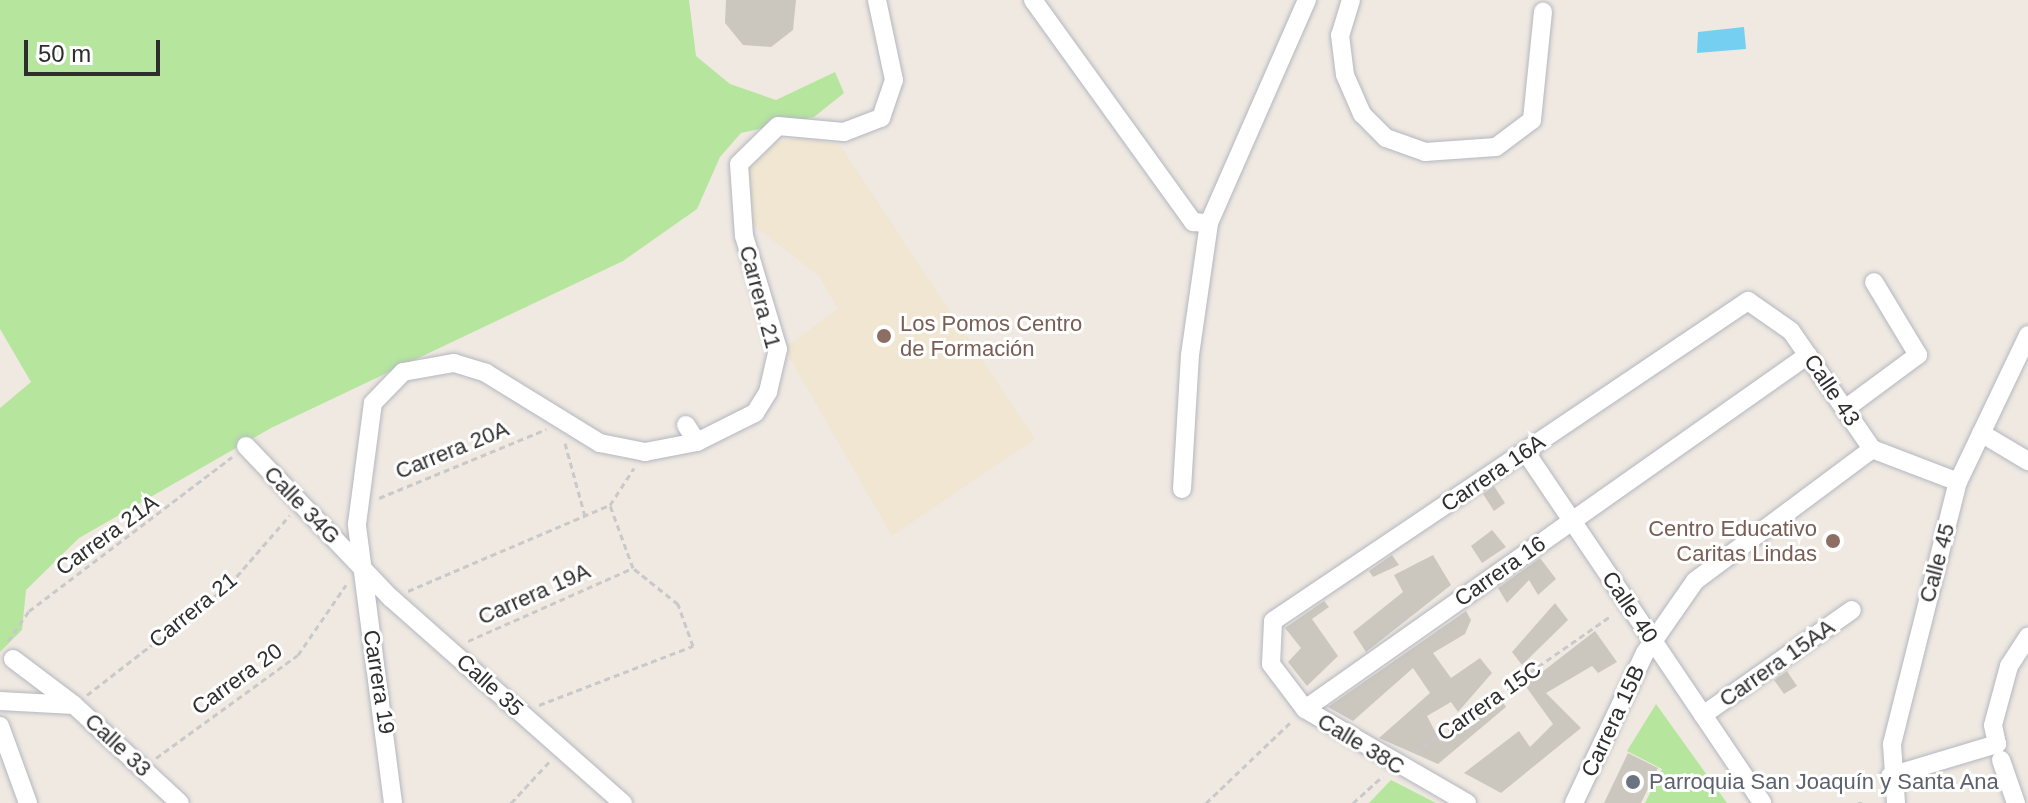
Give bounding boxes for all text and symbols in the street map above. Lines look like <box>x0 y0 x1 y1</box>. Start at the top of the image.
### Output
scale bar <box>28 24 164 74</box>
text: 50 m <box>38 40 91 67</box>
street label: Carrera 21 <box>734 243 786 351</box>
place label: Los Pomos Centro de Formación <box>900 310 1082 362</box>
marker: Los Pomos Centro de Formación <box>875 327 893 345</box>
street label: Calle 43 <box>1798 349 1866 431</box>
street label: Carrera 20A <box>392 415 512 485</box>
street label: Carrera 16A <box>1436 429 1550 517</box>
street label: Calle 34G <box>259 461 345 549</box>
street label: Carrera 21A <box>51 489 163 581</box>
place label: Centro Educativo Caritas Lindas <box>1648 515 1817 566</box>
street label: Calle 45 <box>1914 521 1960 605</box>
street label: Carrera 16 <box>1449 530 1551 612</box>
marker: Centro Educativo Caritas Lindas <box>1824 532 1842 550</box>
street label: Carrera 19A <box>474 558 594 630</box>
street label: Calle 40 <box>1596 566 1664 648</box>
street label: Carrera 21 <box>144 567 242 653</box>
street label: Carrera 15AA <box>1714 614 1840 712</box>
street label: Carrera 19 <box>358 628 400 736</box>
street label: Carrera 20 <box>187 637 287 721</box>
street label: Calle 35 <box>451 648 529 722</box>
street label: Carrera 15C <box>1432 655 1546 747</box>
street label: Carrera 15B <box>1576 661 1650 781</box>
street label: Calle 33 <box>79 708 157 782</box>
street label: Calle 38C <box>1313 708 1409 780</box>
place label: Parroquia San Joaquín y Santa Ana <box>1649 769 2000 795</box>
marker: Parroquia San Joaquín y Santa Ana <box>1624 773 1642 791</box>

